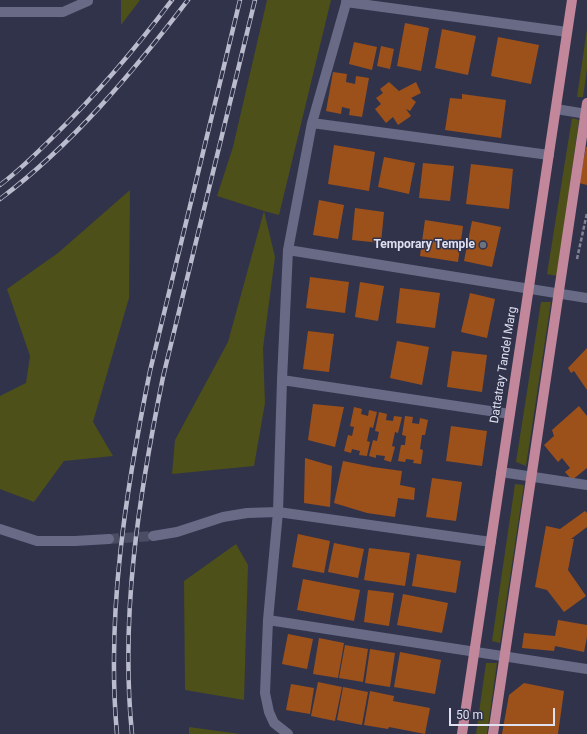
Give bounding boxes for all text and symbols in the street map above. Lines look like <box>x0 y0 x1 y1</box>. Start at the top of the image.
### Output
place label: Temporary Temple <box>373 238 475 252</box>
marker: Temporary Temple <box>478 240 488 250</box>
street label: Dattatray Tandel Marg <box>488 306 520 424</box>
scale bar <box>451 700 557 726</box>
text: 50 m <box>456 708 483 722</box>

